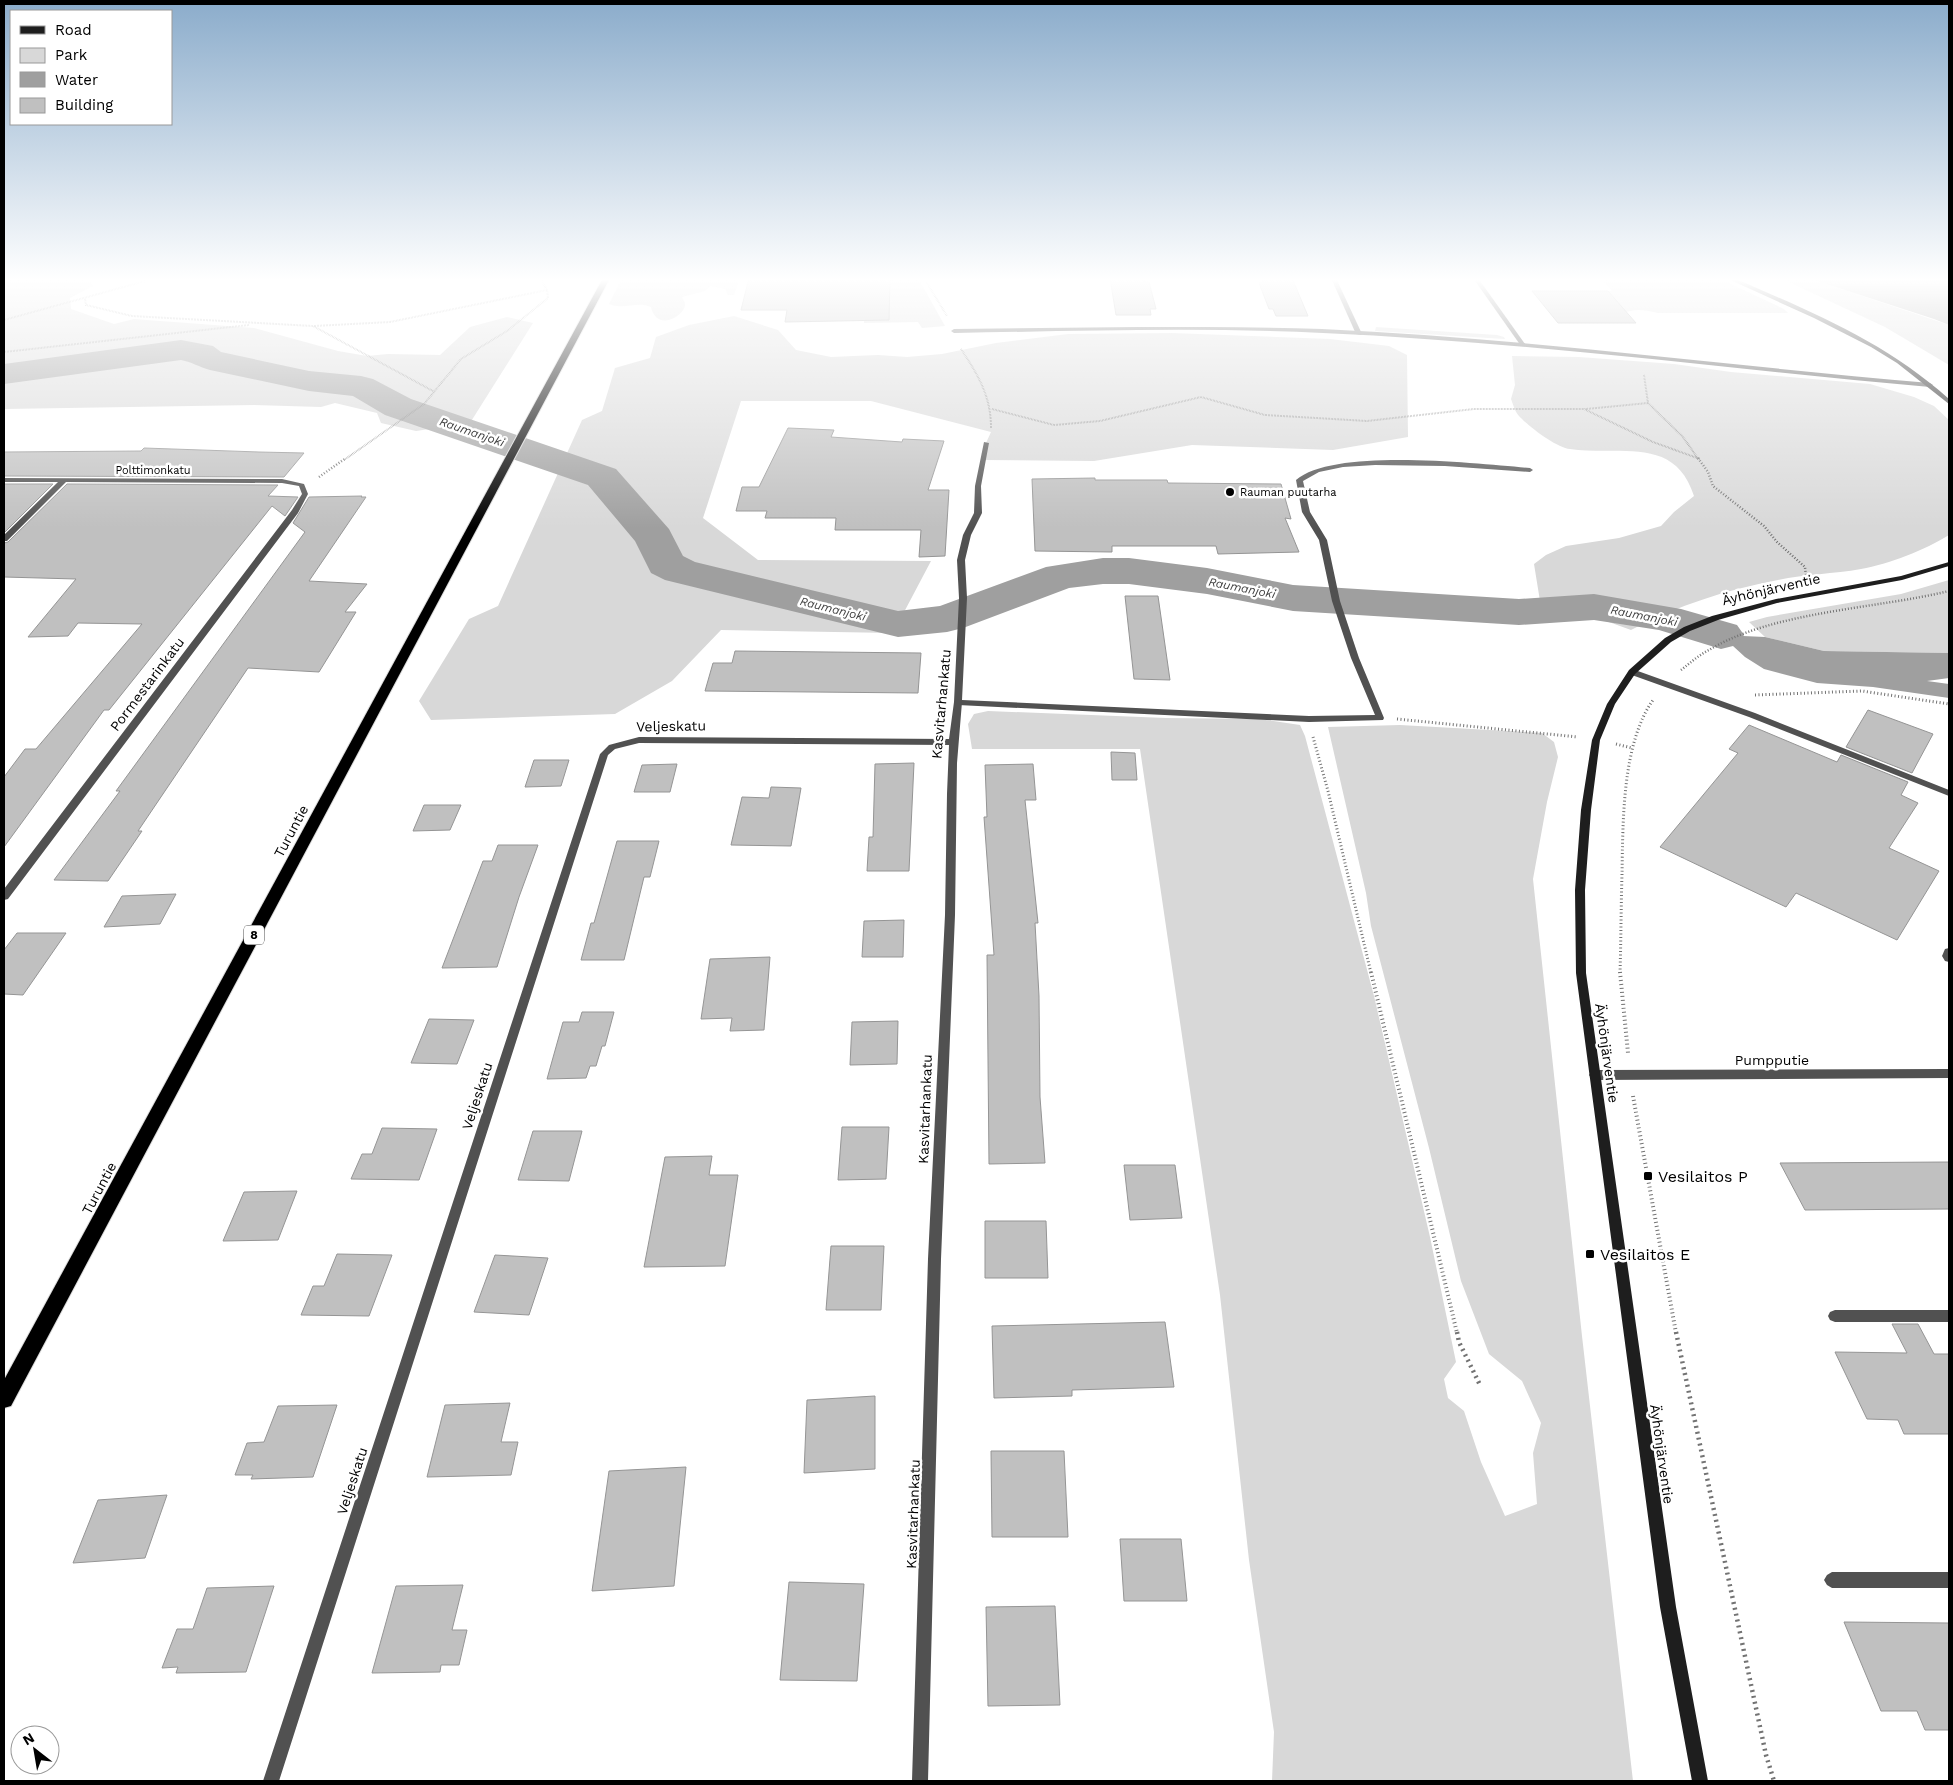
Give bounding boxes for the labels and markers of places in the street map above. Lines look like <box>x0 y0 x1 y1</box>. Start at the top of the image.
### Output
marker: Rauman puutarha <box>1224 486 1236 498</box>
place label: Rauman puutarha <box>1240 486 1336 499</box>
place label: Vesilaitos P <box>1658 1167 1748 1186</box>
marker: Vesilaitos P <box>1642 1170 1654 1182</box>
place label: Vesilaitos E <box>1600 1245 1690 1264</box>
marker: Vesilaitos E <box>1584 1248 1596 1260</box>

